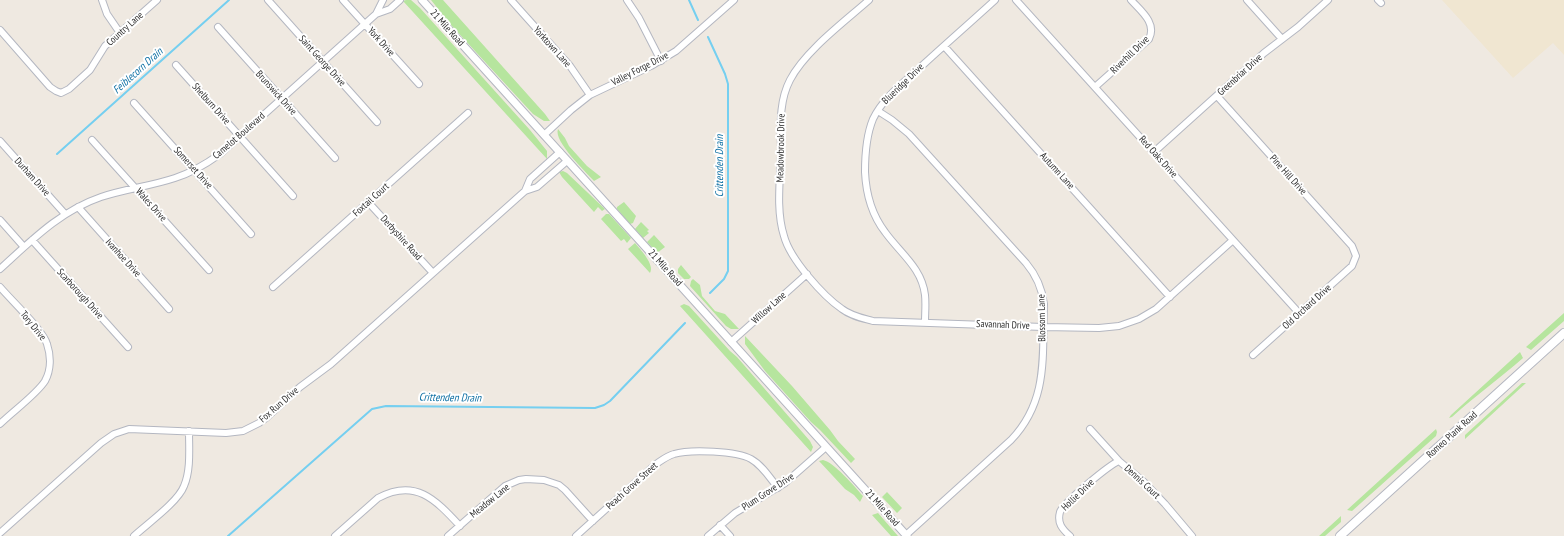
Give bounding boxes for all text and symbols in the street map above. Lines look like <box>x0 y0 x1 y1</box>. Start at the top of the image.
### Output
street label: 21 Mile Road <box>427 7 467 49</box>
street label: Country Lane <box>104 9 146 49</box>
street label: Yorktown Lane <box>531 24 573 70</box>
street label: York Drive <box>365 25 397 59</box>
street label: Saint George Drive <box>296 33 348 89</box>
street label: Riverhill Drive <box>1108 34 1152 76</box>
water label: Feiblecorn Drain <box>110 45 166 97</box>
street label: Valley Forge Drive <box>609 49 671 89</box>
street label: Greenbriar Drive <box>1215 52 1265 98</box>
street label: Blueridge Drive <box>880 61 926 107</box>
street label: Brunswick Drive <box>253 68 299 118</box>
street label: Shelburn Drive <box>189 81 233 127</box>
street label: Camelot Boulevard <box>210 110 268 162</box>
street label: Meadowbrook Drive <box>774 113 788 183</box>
street label: Red Oaks Drive <box>1136 134 1180 180</box>
water label: Crittenden Drain <box>713 135 727 197</box>
street label: Somerset Drive <box>171 144 215 192</box>
street label: Autumn Lane <box>1037 150 1077 192</box>
street label: Pine Hill Drive <box>1267 152 1309 198</box>
street label: Durham Drive <box>12 155 52 199</box>
street label: Foxtail Court <box>350 181 392 219</box>
street label: Wales Drive <box>133 186 169 224</box>
street label: Derbyshire Road <box>378 213 424 263</box>
street label: Ivanhoe Drive <box>103 236 143 280</box>
street label: 21 Mile Road <box>645 247 685 289</box>
street label: Scarborough Drive <box>54 266 106 322</box>
street label: Old Orchard Drive <box>1280 282 1334 332</box>
street label: Willow Lane <box>749 289 789 327</box>
street label: Blossom Lane <box>1036 294 1048 342</box>
street label: Tory Drive <box>17 309 49 343</box>
street label: Savannah Drive <box>976 318 1030 332</box>
street label: Fox Run Drive <box>257 385 301 425</box>
water label: Crittenden Drain <box>419 391 481 405</box>
street label: Romeo Plank Road <box>1424 409 1480 461</box>
street label: Peach Grove Street <box>604 460 660 512</box>
street label: Dennis Court <box>1122 462 1162 502</box>
street label: Plum Grove Drive <box>740 471 796 513</box>
street label: Hollie Drive <box>1059 476 1097 514</box>
street label: Meadow Lane <box>468 481 512 521</box>
street label: 21 Mile Road <box>862 487 902 529</box>

